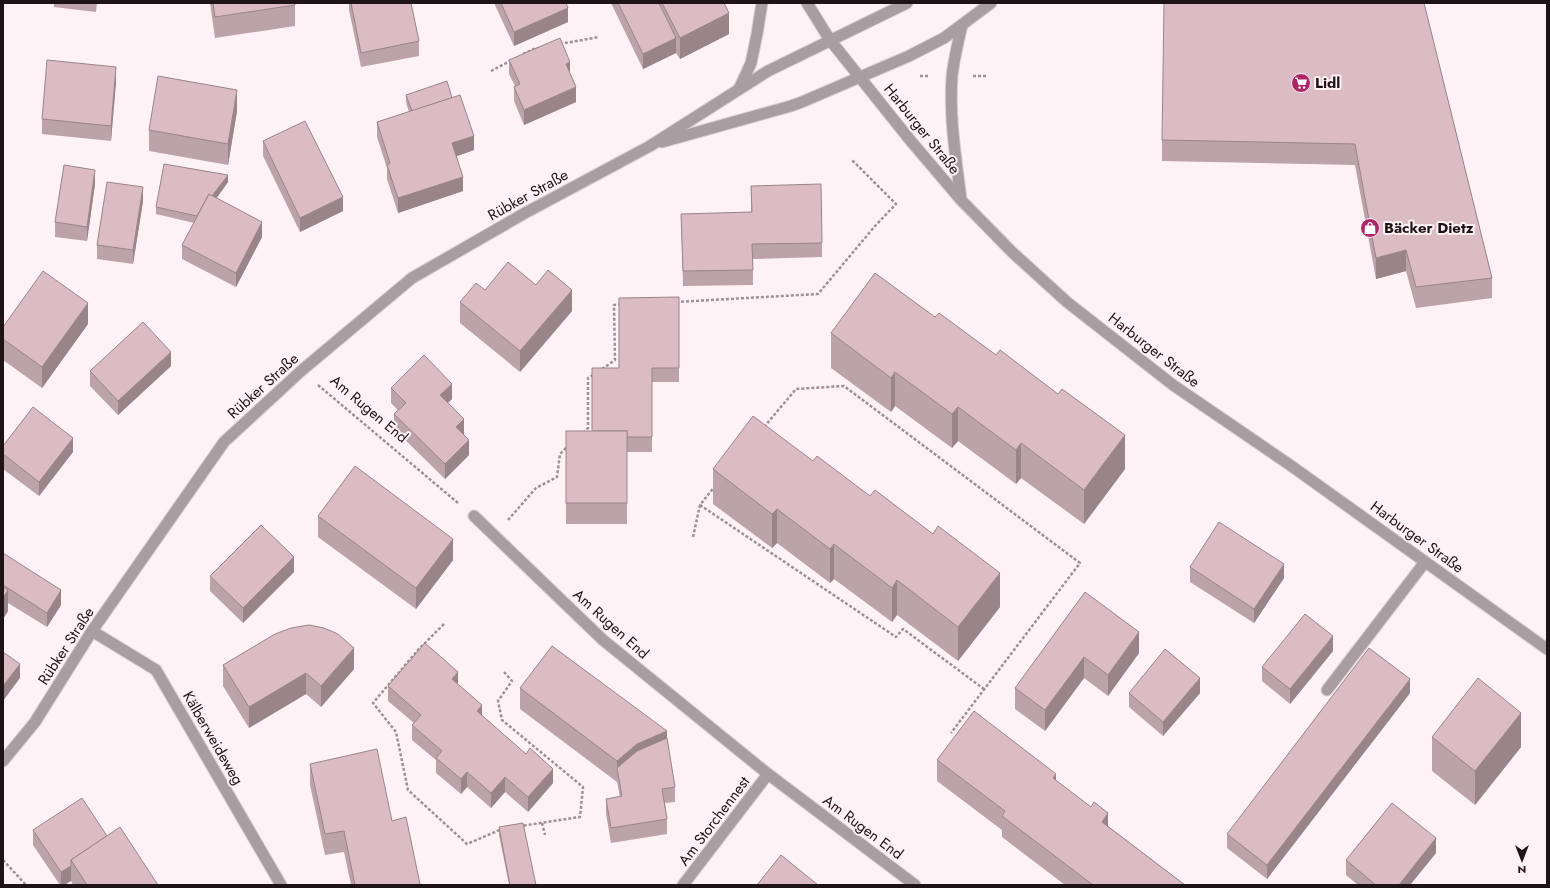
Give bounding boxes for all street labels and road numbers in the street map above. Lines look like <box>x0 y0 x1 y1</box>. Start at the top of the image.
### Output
street label: Harburger Straße <box>879 79 966 179</box>
street label: Rübker Straße <box>484 164 572 226</box>
street label: Harburger Straße <box>1104 307 1205 393</box>
street label: Rübker Straße <box>223 348 304 424</box>
street label: Am Rugen End <box>325 370 413 448</box>
street label: Harburger Straße <box>1366 496 1468 579</box>
street label: Am Rugen End <box>568 584 654 664</box>
street label: Rübker Straße <box>33 602 100 689</box>
street label: Kälberweideweg <box>177 687 249 789</box>
street label: Am Storchennest <box>673 771 755 870</box>
street label: Am Rugen End <box>818 789 908 865</box>

